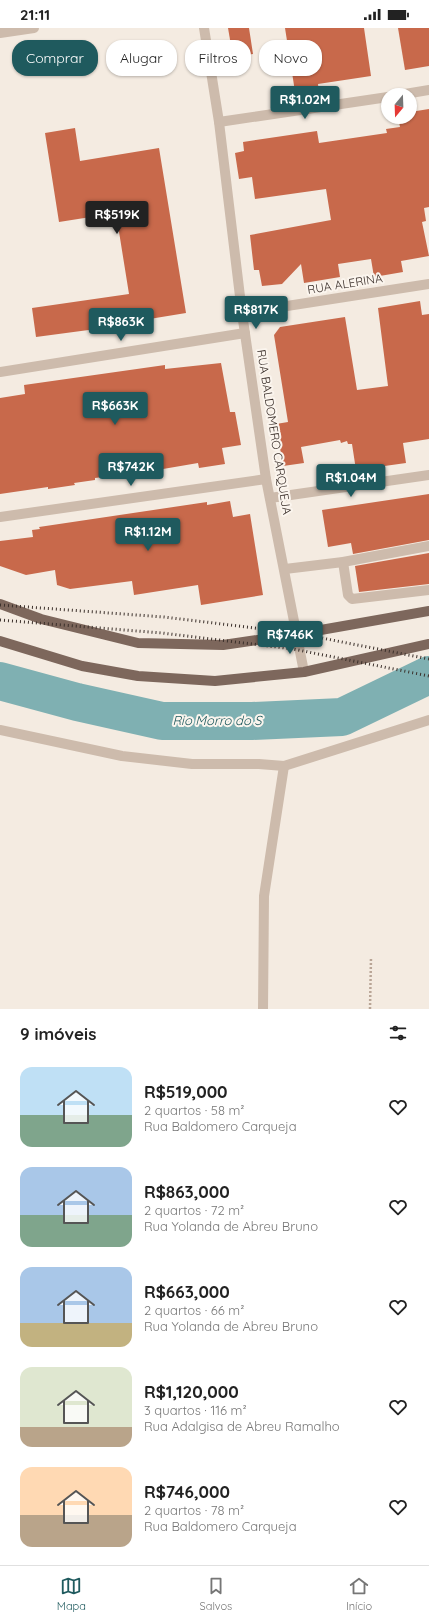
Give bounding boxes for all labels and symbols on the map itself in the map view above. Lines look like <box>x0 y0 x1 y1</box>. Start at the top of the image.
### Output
pin: R$1.02M <box>268 86 342 120</box>
north arrow <box>381 88 417 124</box>
pin: R$519K <box>84 201 150 235</box>
street label: RUA ALERINA <box>306 270 384 297</box>
pin: R$817K <box>223 296 289 330</box>
pin: R$863K <box>88 308 154 342</box>
street label: RUA BALDOMERO CARQUEJA <box>254 348 295 516</box>
pin: R$663K <box>82 392 148 426</box>
pin: R$742K <box>98 453 164 487</box>
pin: R$1.04M <box>314 464 388 498</box>
pin: R$1.12M <box>111 518 185 552</box>
pin: R$746K <box>257 621 323 655</box>
water label: Rio Morro do S <box>172 712 263 728</box>

